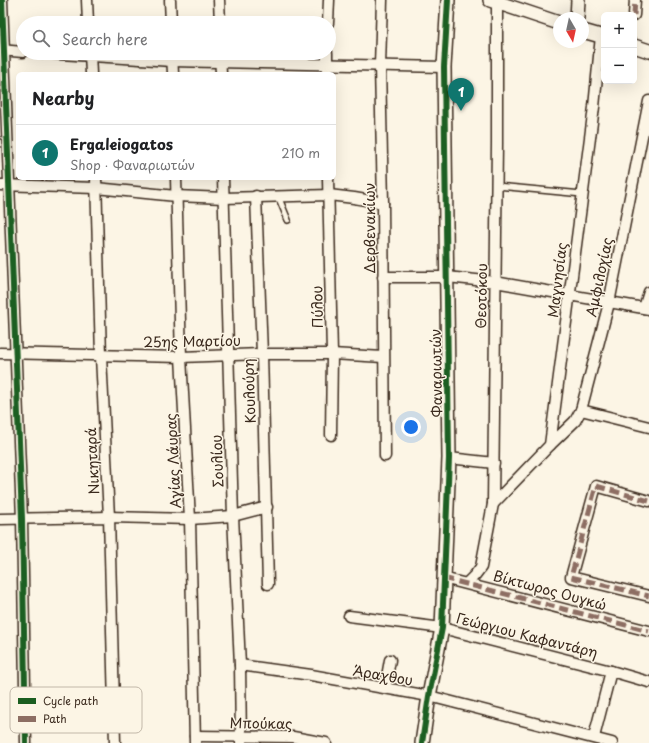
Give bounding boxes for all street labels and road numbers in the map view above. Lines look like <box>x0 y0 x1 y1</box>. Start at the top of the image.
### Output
street label: Δερβενακίων <box>359 183 380 273</box>
street label: Αμφιλοχίας <box>580 235 618 319</box>
street label: Μαγνησίας <box>542 241 572 319</box>
street label: Θεοτόκου <box>470 263 492 329</box>
street label: Πύλου <box>306 285 328 329</box>
street label: Φαναριωτών <box>425 328 447 418</box>
street label: 25ης Μαρτίου <box>143 330 241 352</box>
street label: Κουλούρη <box>237 358 261 424</box>
street label: Αγίας Λάυρας <box>160 413 186 509</box>
street label: Νικηταρά <box>80 427 104 495</box>
street label: Σουλίου <box>206 434 228 488</box>
street label: Βίκτωρος Ουγκώ <box>491 565 609 615</box>
street label: Γεώργιου Καφαντάρη <box>454 607 600 663</box>
street label: Άραχθου <box>351 659 415 691</box>
street label: Μπούκας <box>229 712 293 734</box>

